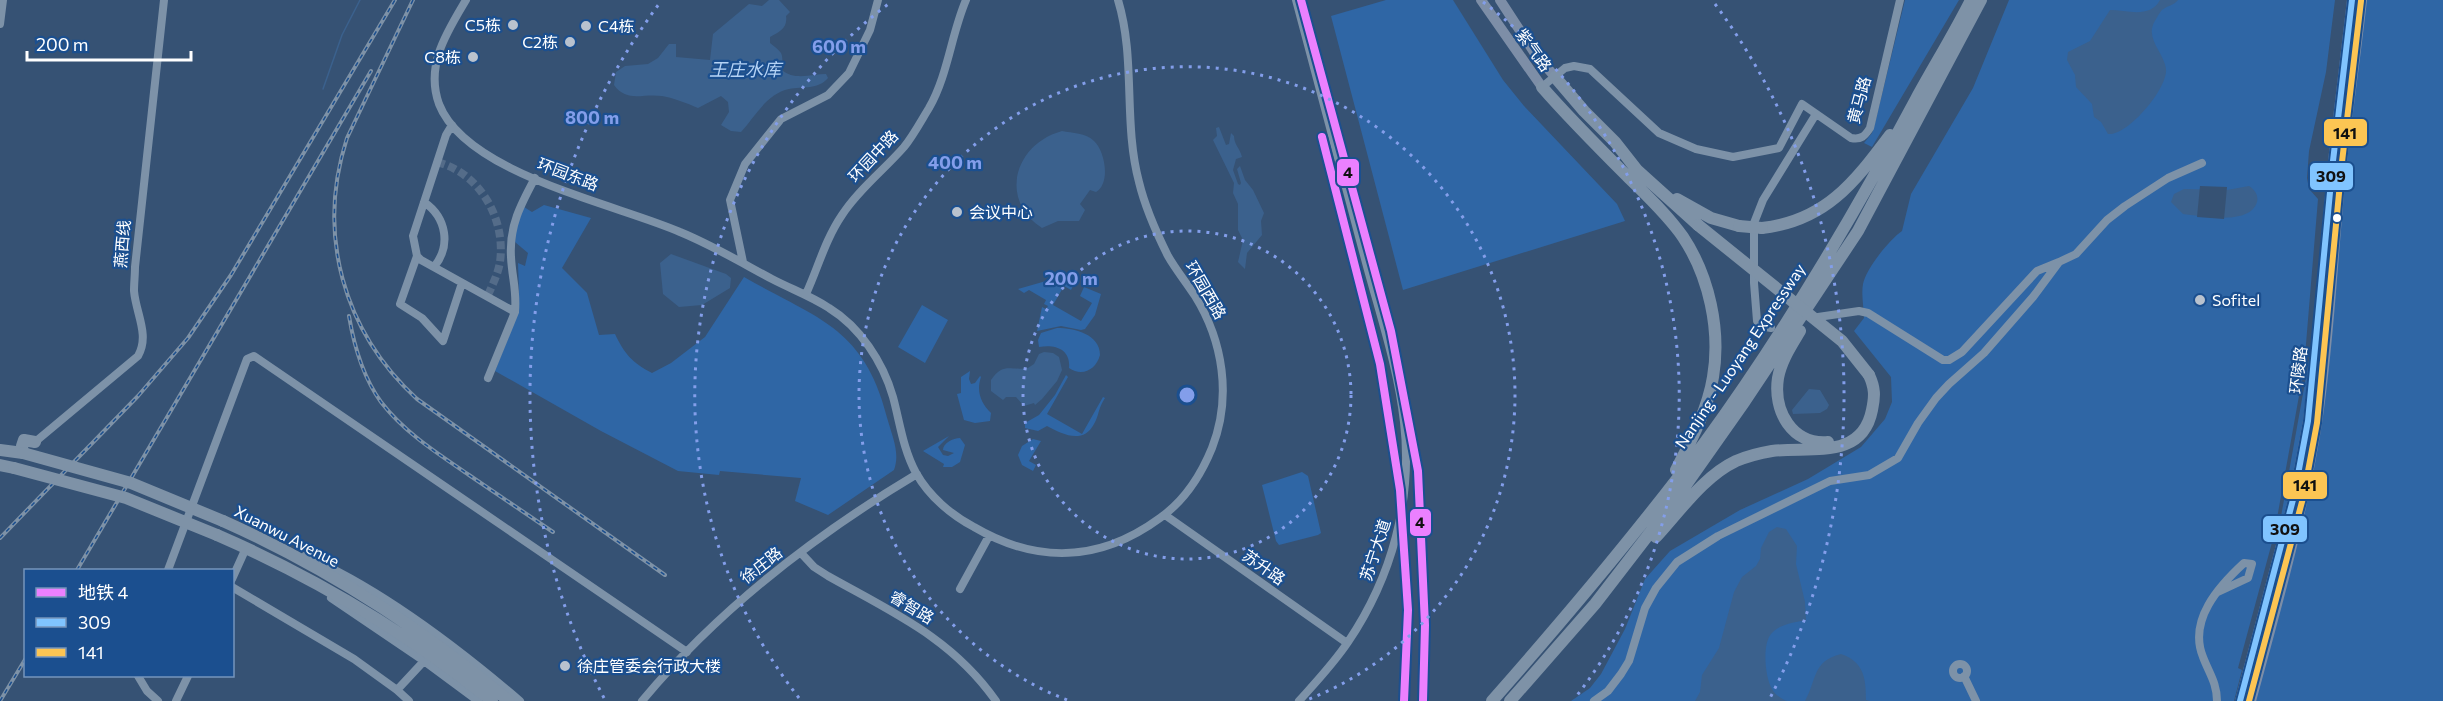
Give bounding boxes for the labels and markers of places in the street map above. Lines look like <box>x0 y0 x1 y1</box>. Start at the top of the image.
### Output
place label: C5栋 <box>465 15 501 34</box>
place label: C4栋 <box>598 16 635 35</box>
marker: C5栋 <box>506 18 520 32</box>
marker: C4栋 <box>579 19 593 33</box>
place label: C2栋 <box>522 32 558 51</box>
marker: C2栋 <box>563 35 577 49</box>
place label: C8栋 <box>424 47 461 66</box>
marker: C8栋 <box>466 50 480 64</box>
place label: 会议中心 <box>969 202 1033 221</box>
marker: 会议中心 <box>950 205 964 219</box>
unlabelled marker <box>2331 212 2343 224</box>
place label: Sofitel <box>2212 290 2260 309</box>
marker: Sofitel <box>2193 293 2207 307</box>
centre of rings <box>1177 385 1197 405</box>
place label: 徐庄管委会行政大楼 <box>577 656 721 675</box>
marker: 徐庄管委会行政大楼 <box>558 659 572 673</box>

